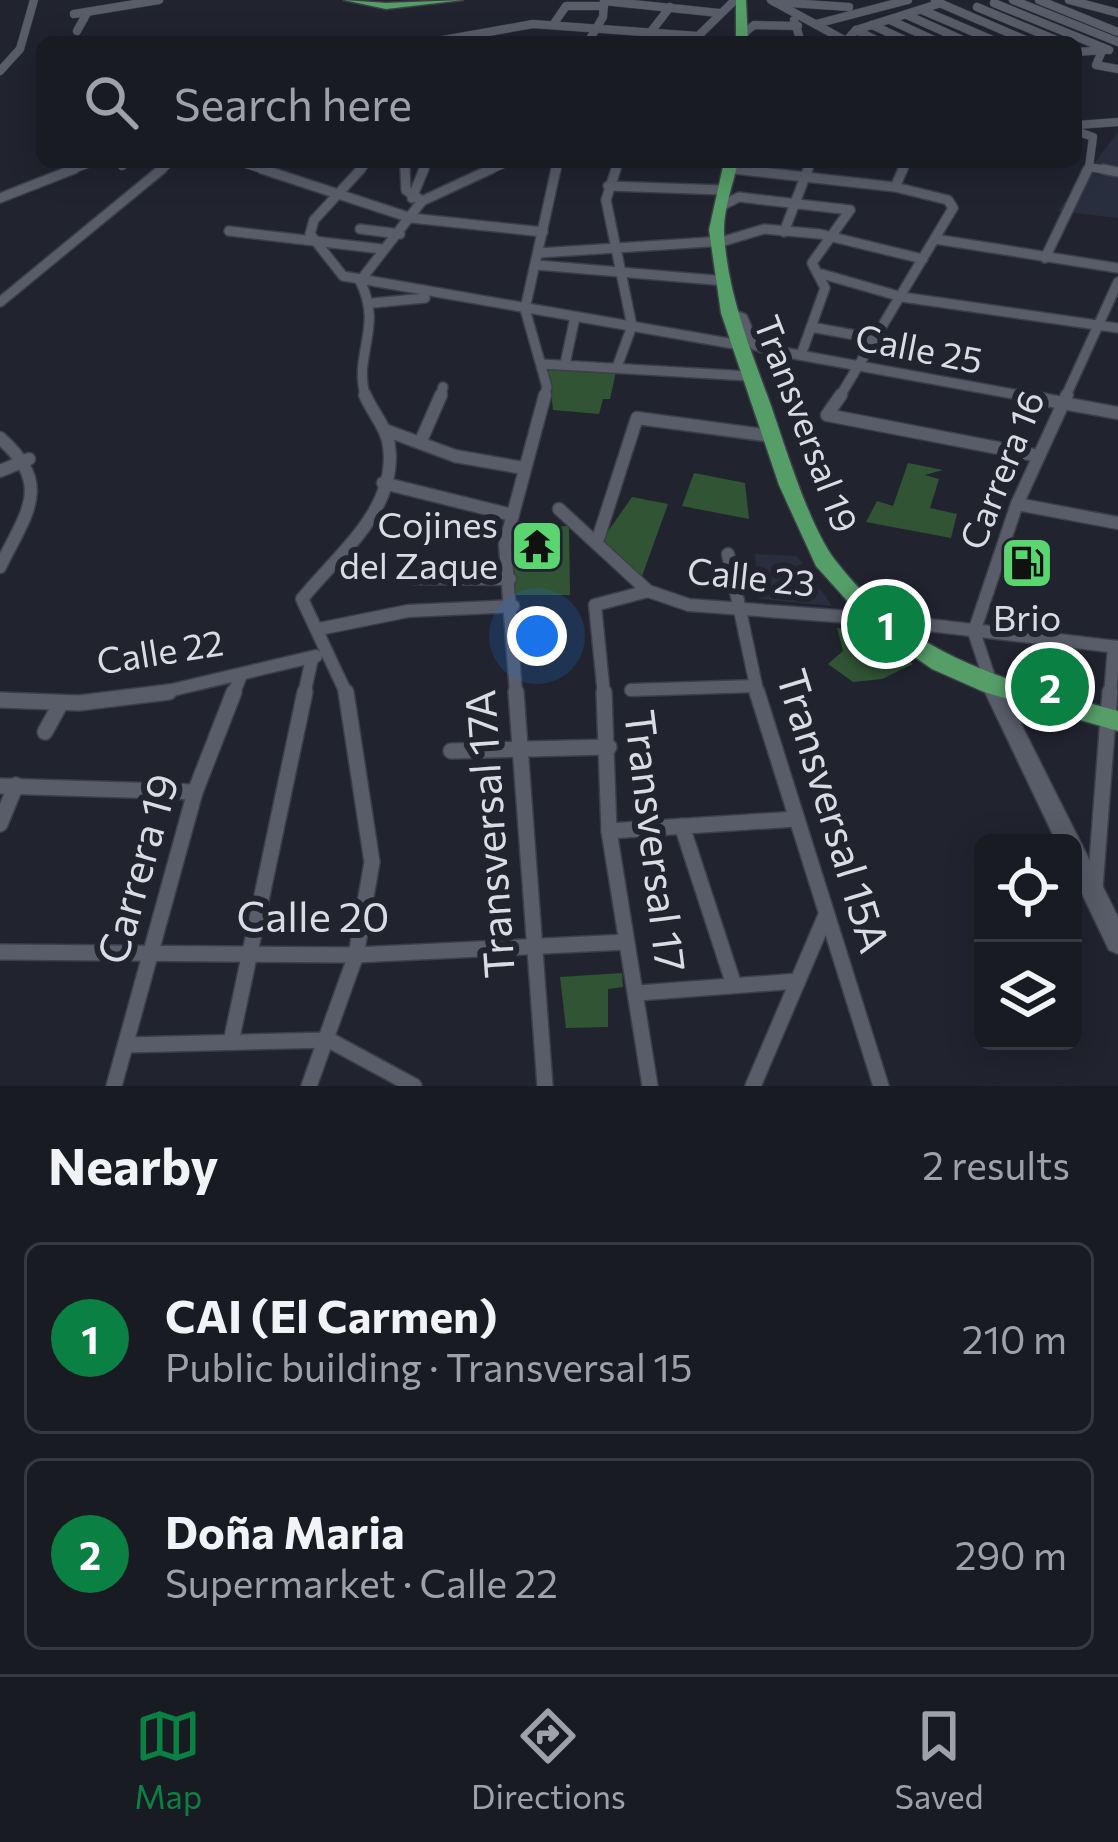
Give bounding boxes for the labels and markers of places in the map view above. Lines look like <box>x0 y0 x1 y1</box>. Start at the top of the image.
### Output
place label: Cojines del Zaque <box>339 501 498 586</box>
temple icon: Cojines del Zaque <box>509 518 565 574</box>
fuel station icon: Brio <box>999 535 1055 591</box>
pin: 1 <box>847 579 925 669</box>
place label: Brio <box>993 594 1061 638</box>
pin: 2 <box>1011 642 1089 732</box>

